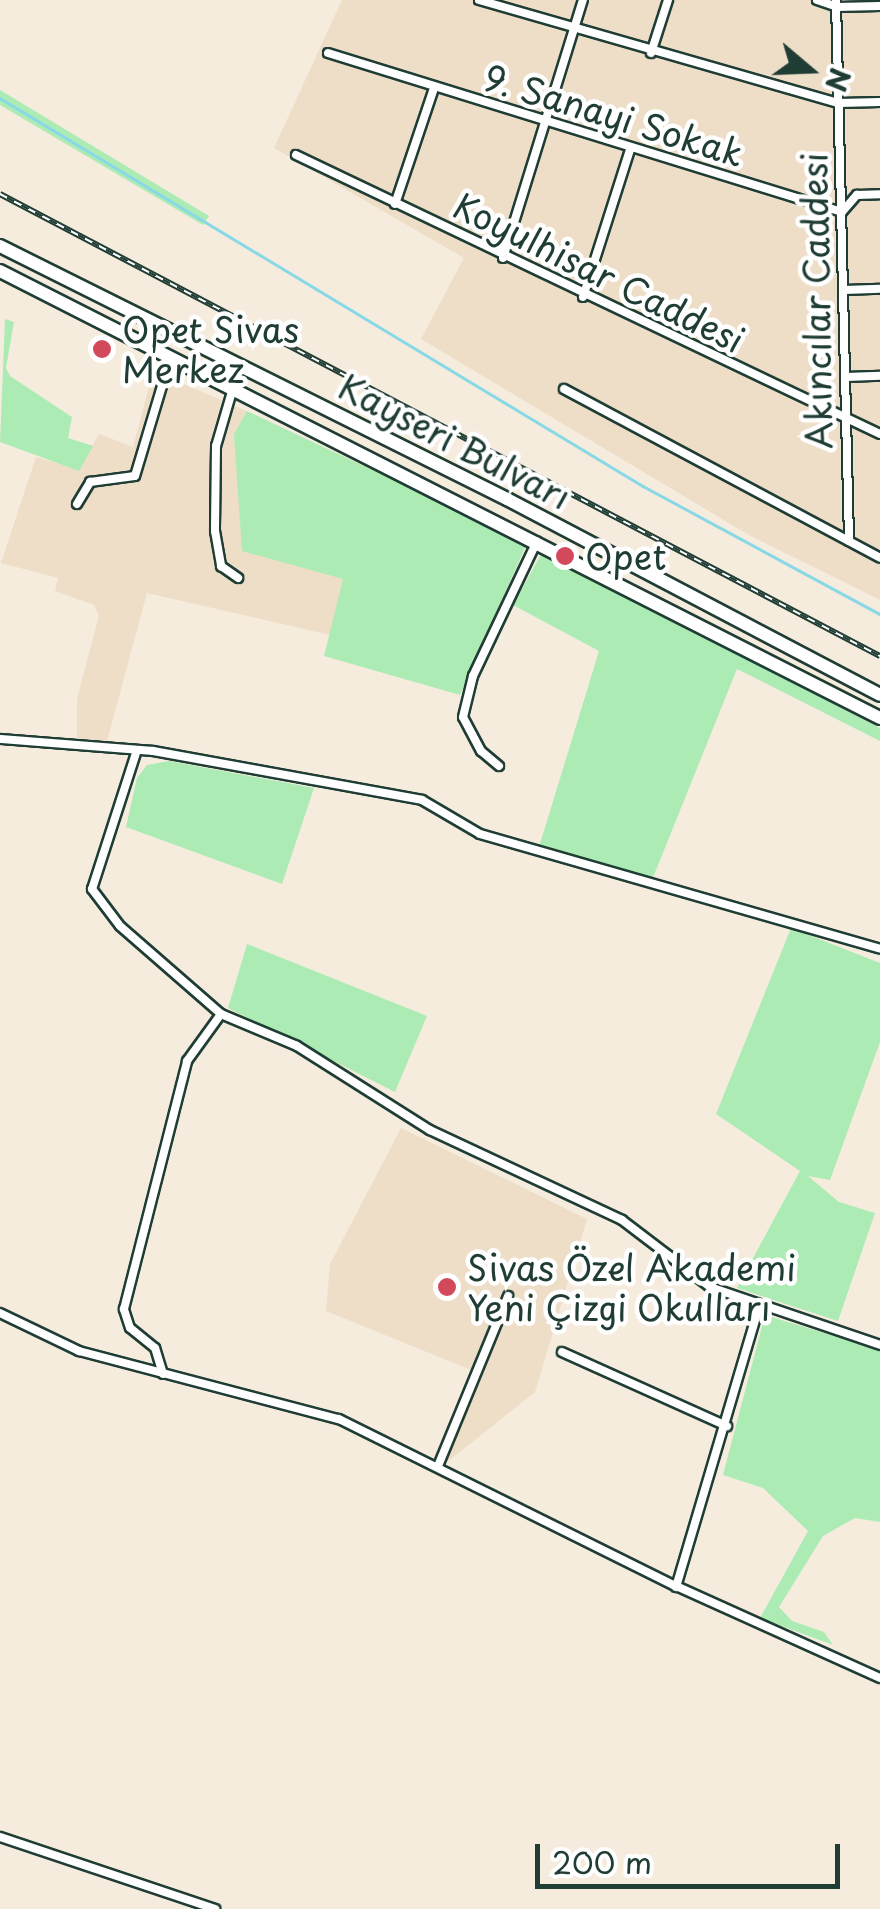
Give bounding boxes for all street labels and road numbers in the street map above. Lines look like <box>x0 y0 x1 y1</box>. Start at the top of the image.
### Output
street label: 9. Sanayi Sokak <box>477 55 751 175</box>
street label: Akıncılar Caddesi <box>792 152 840 450</box>
street label: Koyulhisar Caddesi <box>447 183 751 361</box>
street label: Kayseri Bulvarı <box>331 364 579 518</box>

